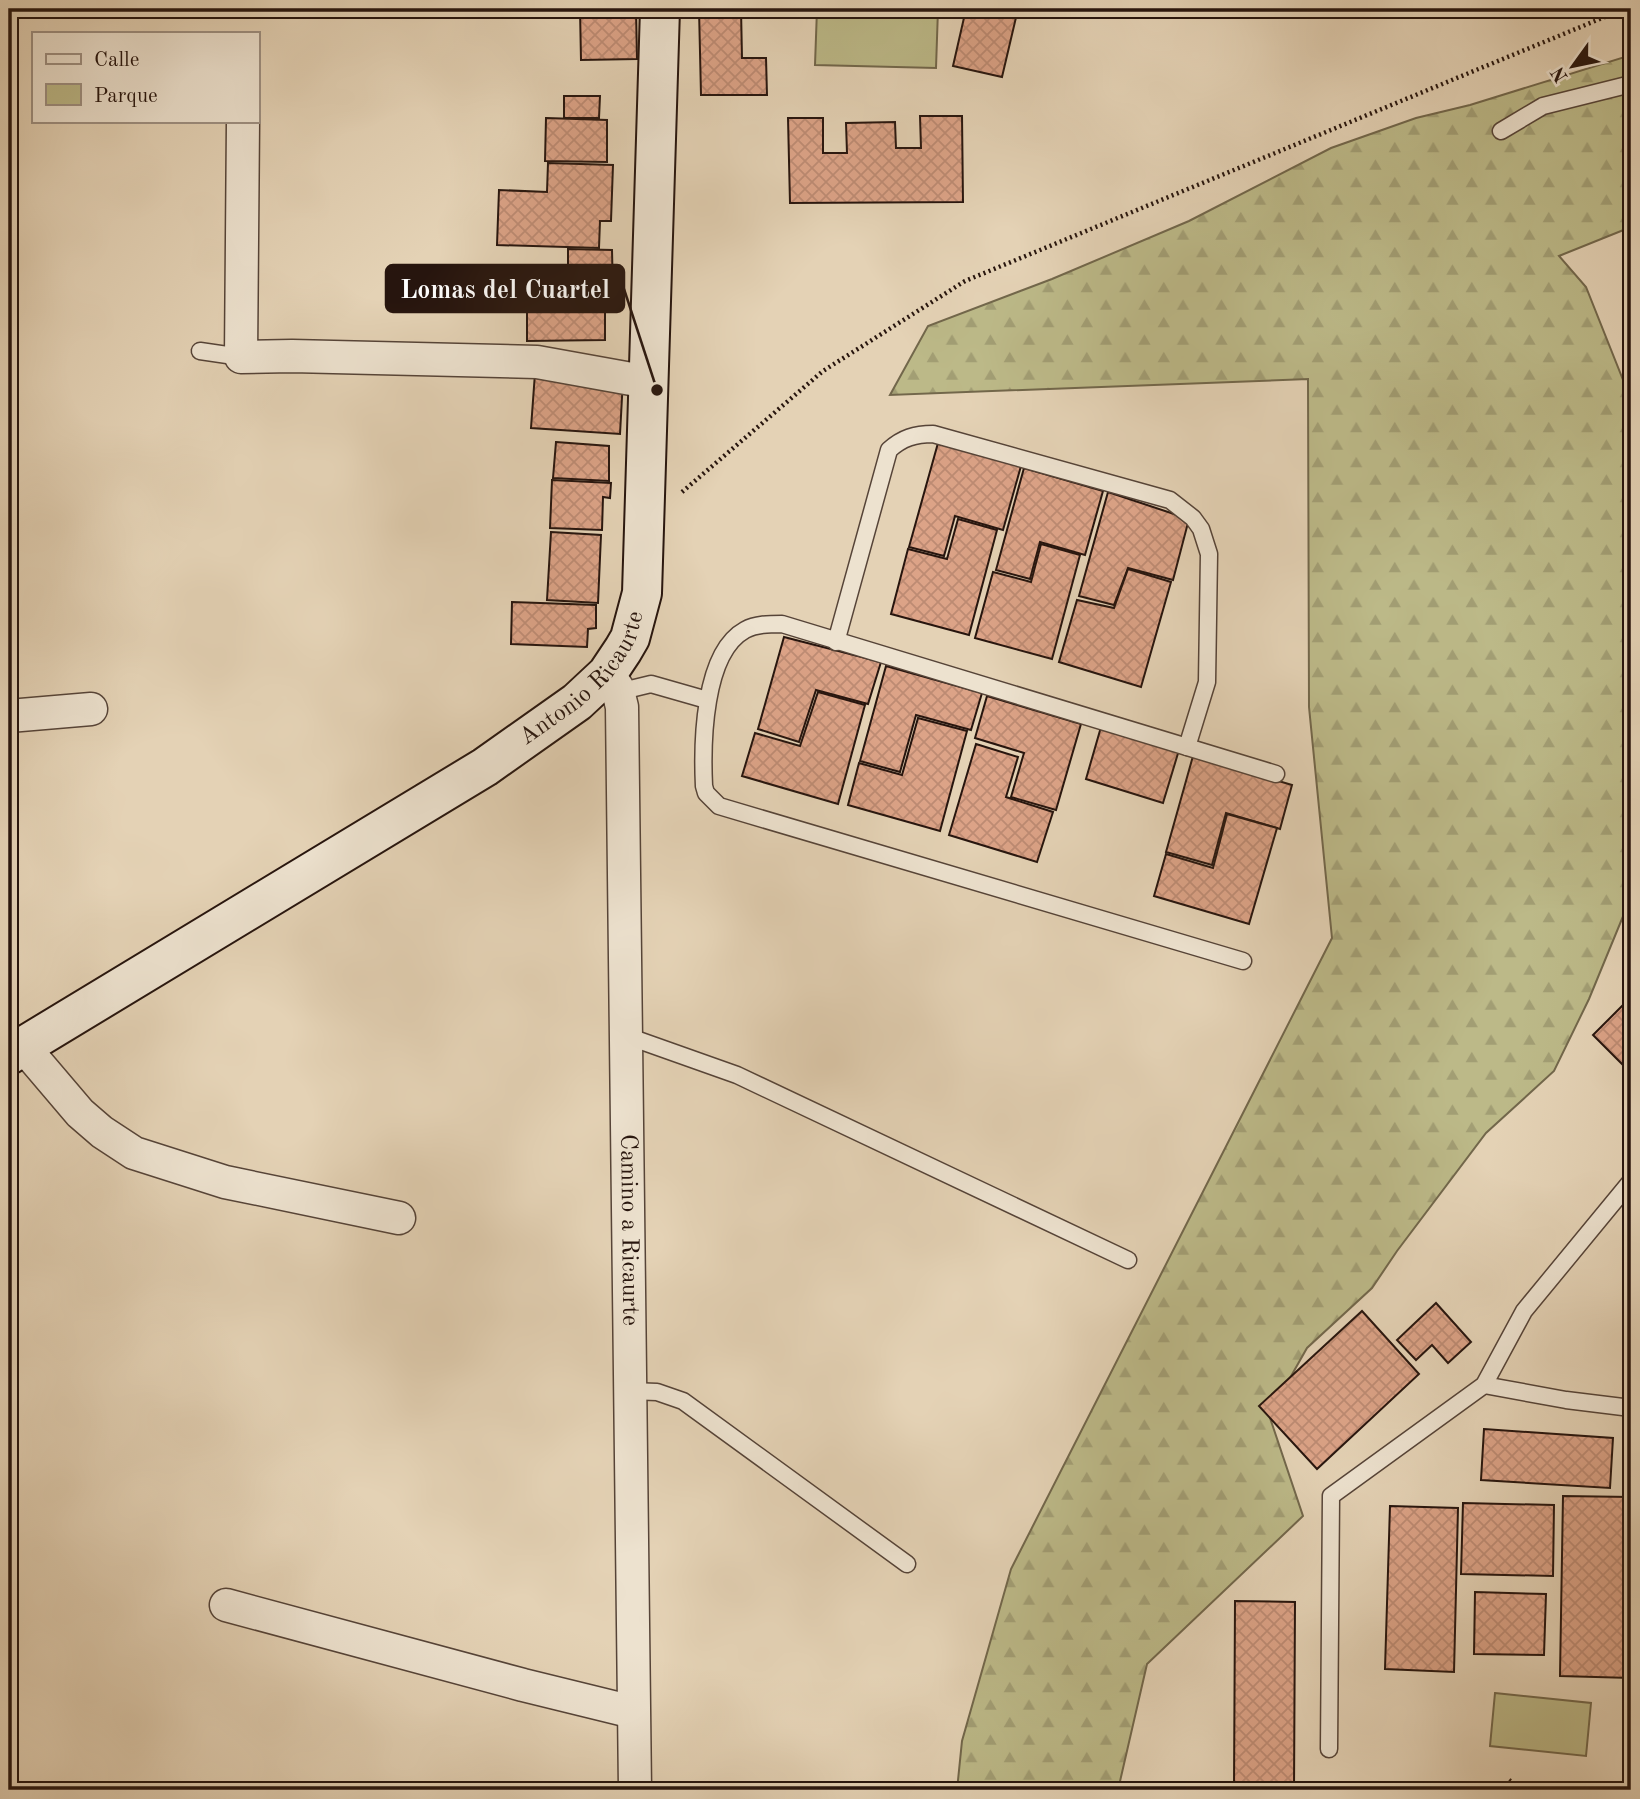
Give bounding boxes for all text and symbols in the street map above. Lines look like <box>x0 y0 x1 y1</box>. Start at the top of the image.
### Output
legend <box>32 32 259 122</box>
north arrow <box>1538 32 1608 102</box>
text: Calle <box>94 50 139 71</box>
text: N <box>1549 62 1573 85</box>
text: Parque <box>94 86 158 107</box>
callout: Lomas del Cuartel <box>386 265 624 312</box>
text: Lomas del Cuartel <box>400 278 610 304</box>
street label: Antonio Ricaurte <box>515 609 649 750</box>
street label: Camino a Ricaurte <box>615 1134 641 1326</box>

